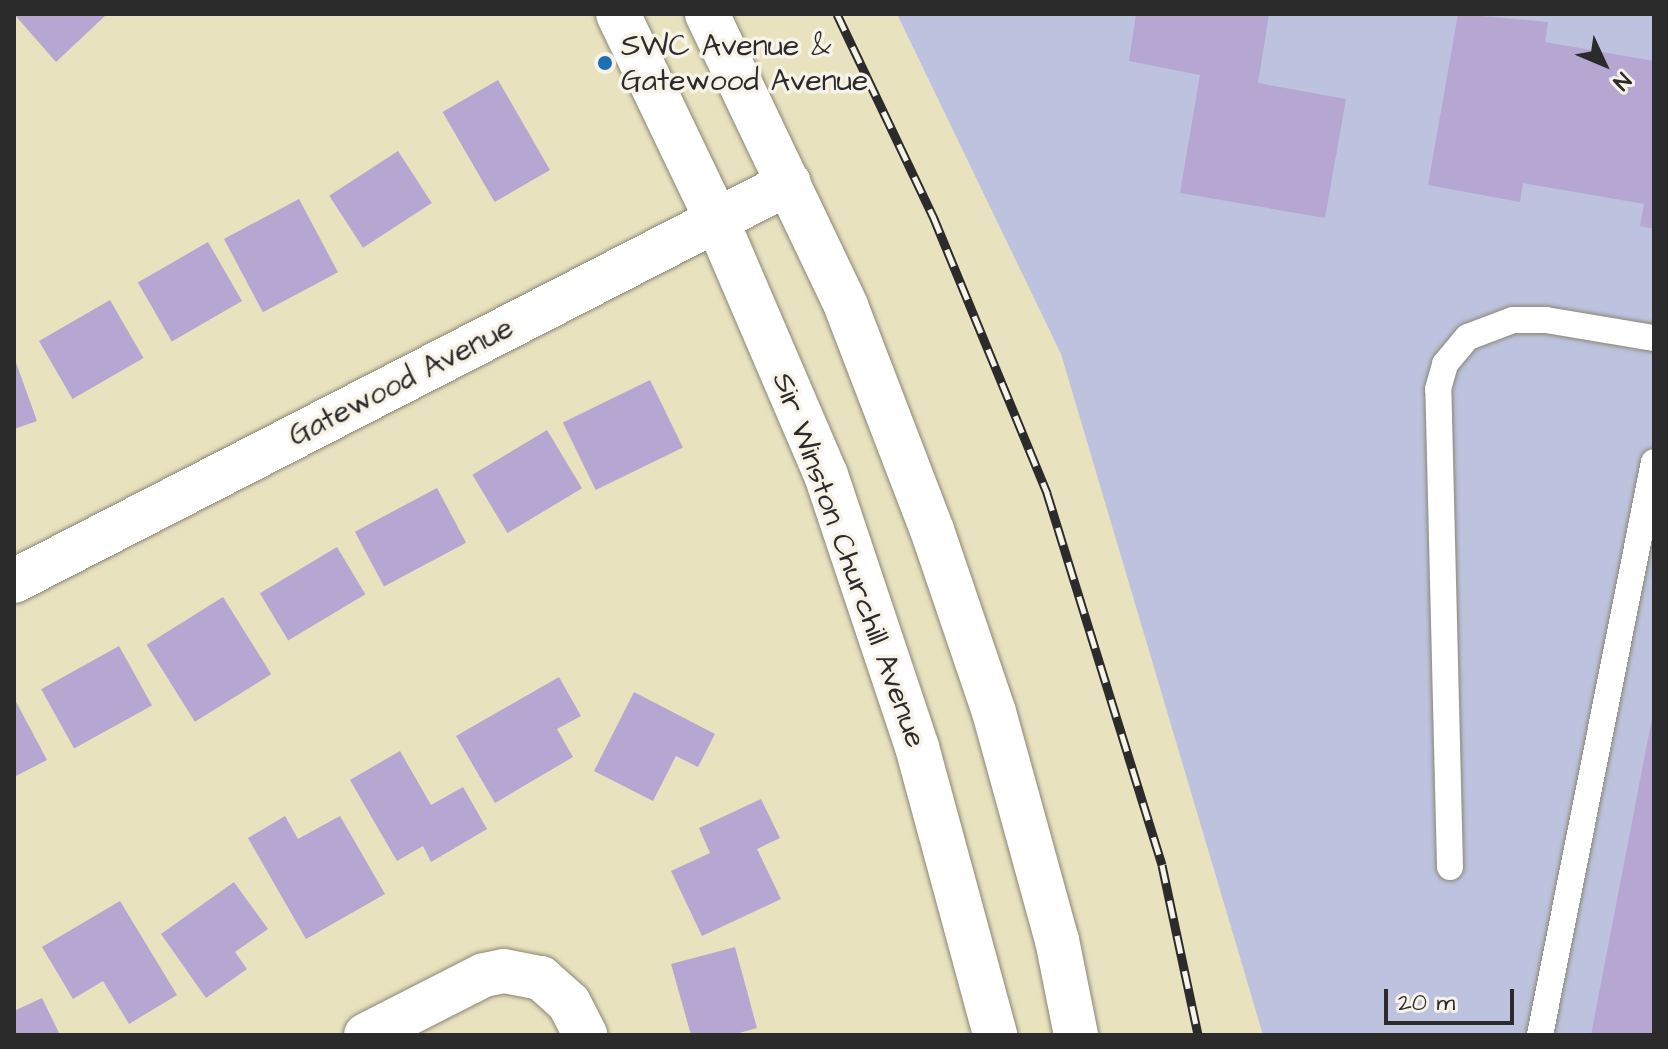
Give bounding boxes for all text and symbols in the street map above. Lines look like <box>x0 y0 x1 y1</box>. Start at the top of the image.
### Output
north arrow <box>1564 24 1644 104</box>
place label: SWC Avenue & Gatewood Avenue <box>621 28 868 98</box>
marker: SWC Avenue & Gatewood Avenue <box>596 54 614 72</box>
text: N <box>1606 65 1638 97</box>
street label: Gatewood Avenue <box>283 310 519 454</box>
street label: Sir Winston Churchill Avenue <box>764 368 934 752</box>
scale bar <box>1388 973 1518 1023</box>
text: 20 m <box>1398 986 1455 1020</box>

